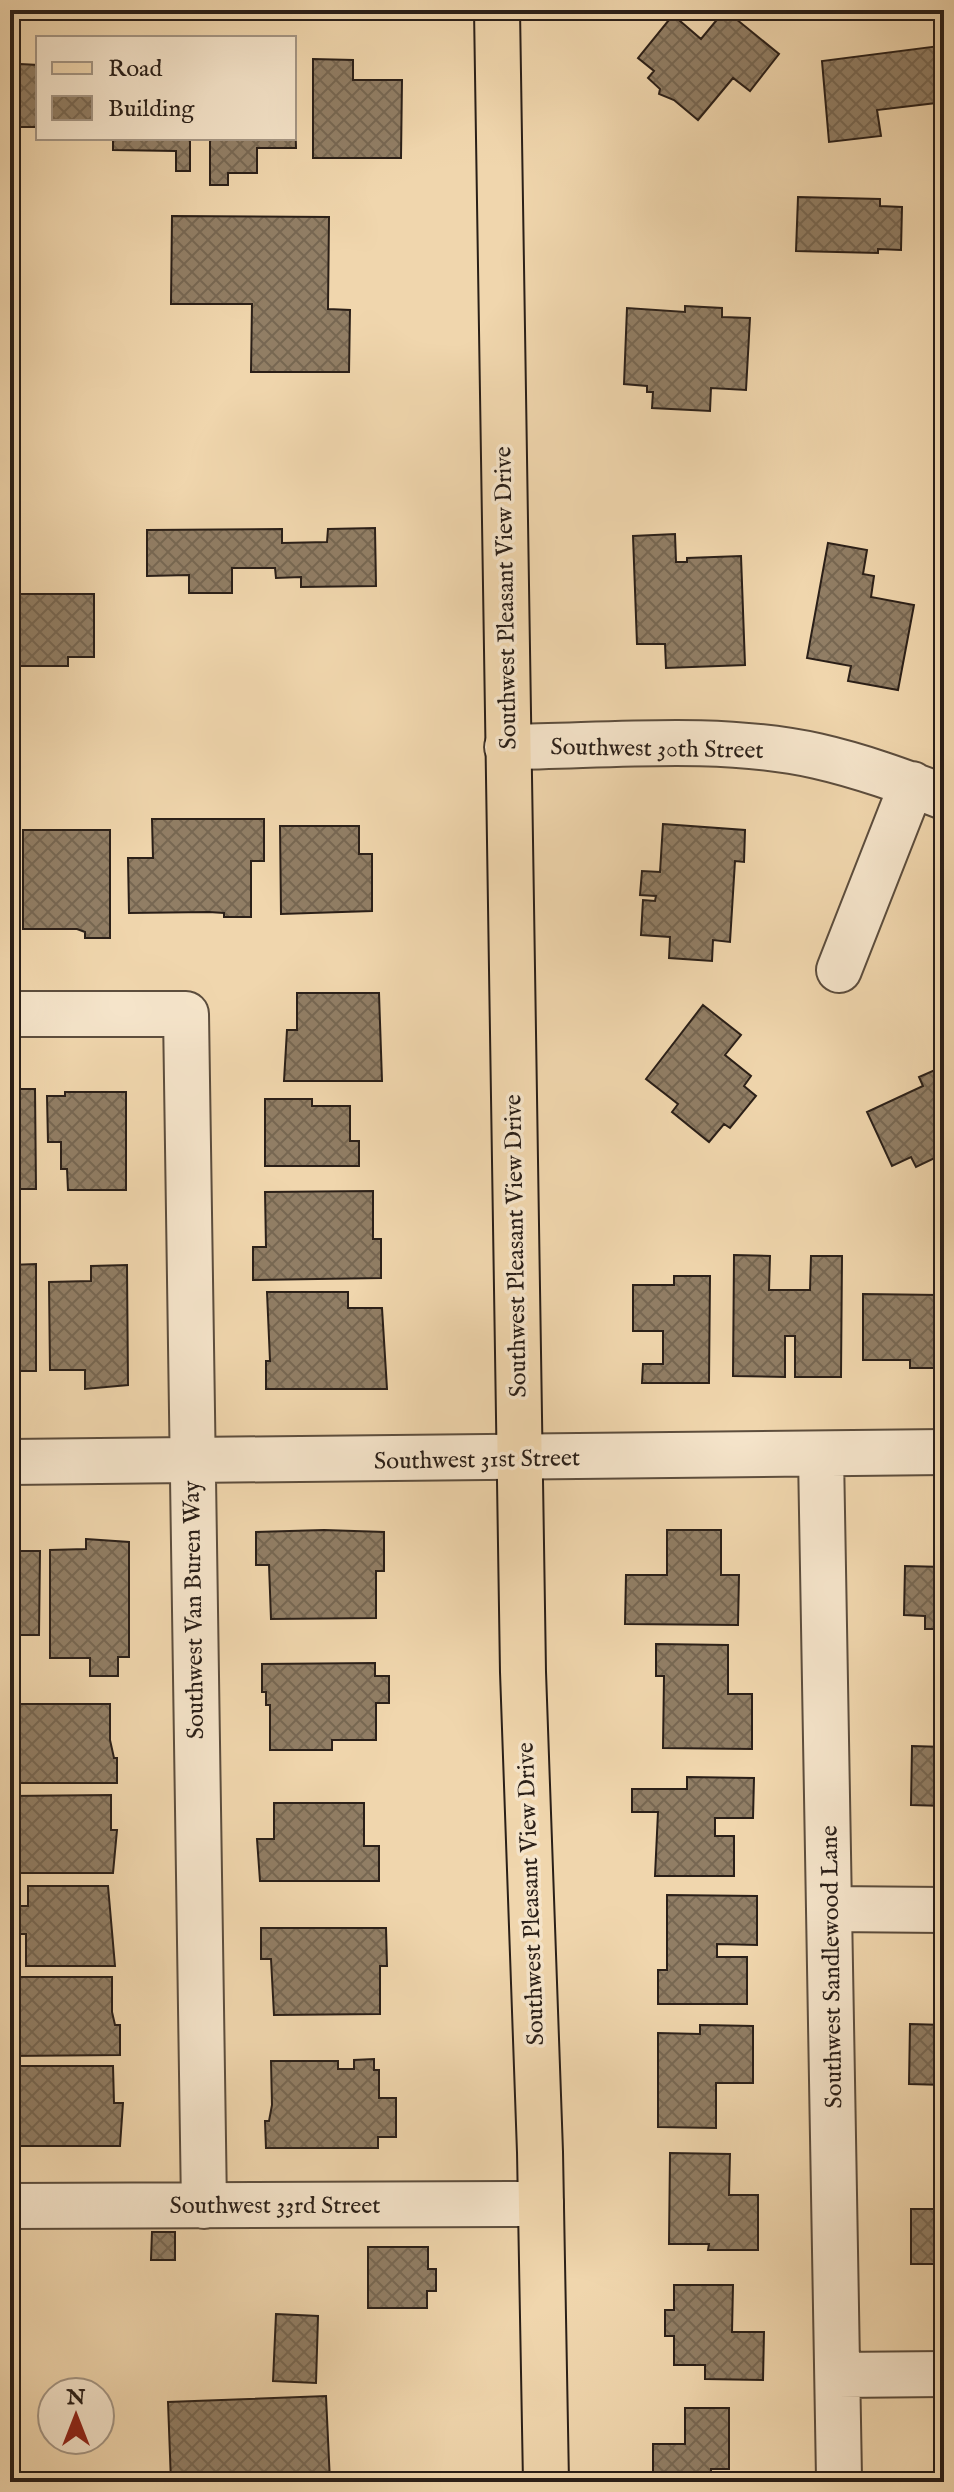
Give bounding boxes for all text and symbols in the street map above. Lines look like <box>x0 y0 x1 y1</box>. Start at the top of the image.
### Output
legend <box>36 36 296 140</box>
text: Road <box>108 54 162 85</box>
text: Building <box>108 94 195 125</box>
street label: Southwest Pleasant View Drive <box>488 446 525 750</box>
street label: Southwest 30th Street <box>550 732 764 767</box>
street label: Southwest Pleasant View Drive <box>498 1094 535 1398</box>
street label: Southwest 31st Street <box>374 1443 580 1478</box>
street label: Southwest Van Buren Way <box>177 1480 212 1740</box>
street label: Southwest Pleasant View Drive <box>511 1742 552 2046</box>
street label: Southwest Sandlewood Lane <box>815 1825 850 2109</box>
street label: Southwest 33rd Street <box>169 2191 381 2222</box>
north arrow <box>36 2376 116 2456</box>
text: N <box>65 2384 86 2412</box>

